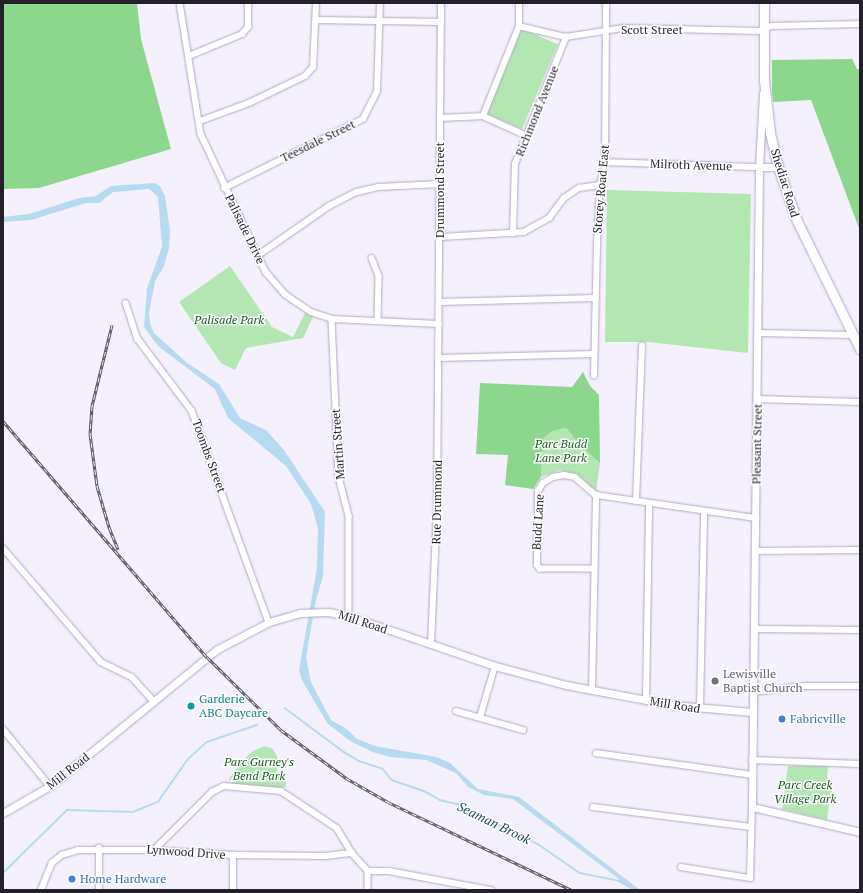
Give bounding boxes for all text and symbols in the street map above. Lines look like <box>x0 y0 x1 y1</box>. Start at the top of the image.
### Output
street label: Scott Street <box>621 23 683 37</box>
street label: Richmond Avenue <box>512 63 562 159</box>
street label: Teesdale Street <box>278 117 358 165</box>
street label: Drummond Street <box>433 142 447 238</box>
street label: Storey Road East <box>590 144 612 234</box>
street label: Shediac Road <box>768 147 802 219</box>
street label: Milroth Avenue <box>650 156 732 174</box>
street label: Palisade Drive <box>222 192 268 266</box>
park label: Palisade Park <box>194 313 264 327</box>
street label: Pleasant Street <box>749 404 765 484</box>
street label: Martin Street <box>328 408 348 480</box>
street label: Toombs Street <box>189 417 229 495</box>
park label: Parc Budd Lane Park <box>535 437 587 465</box>
street label: Rue Drummond <box>429 460 445 544</box>
street label: Budd Lane <box>529 494 547 550</box>
street label: Mill Road <box>337 607 389 637</box>
place label: Lewisville Baptist Church <box>723 667 803 695</box>
marker: Lewisville Baptist Church <box>710 676 720 686</box>
place label: Garderie ABC Daycare <box>199 692 268 720</box>
street label: Mill Road <box>649 694 701 716</box>
marker: Garderie ABC Daycare <box>186 701 196 711</box>
place label: Fabricville <box>790 712 846 726</box>
marker: Fabricville <box>777 714 787 724</box>
street label: Mill Road <box>44 750 92 792</box>
park label: Parc Gurney's Bend Park <box>224 755 294 783</box>
park label: Parc Creek Village Park <box>774 778 836 806</box>
water label: Seaman Brook <box>455 799 533 847</box>
street label: Lynwood Drive <box>146 842 226 862</box>
place label: Home Hardware <box>80 872 166 886</box>
marker: Home Hardware <box>67 874 77 884</box>

